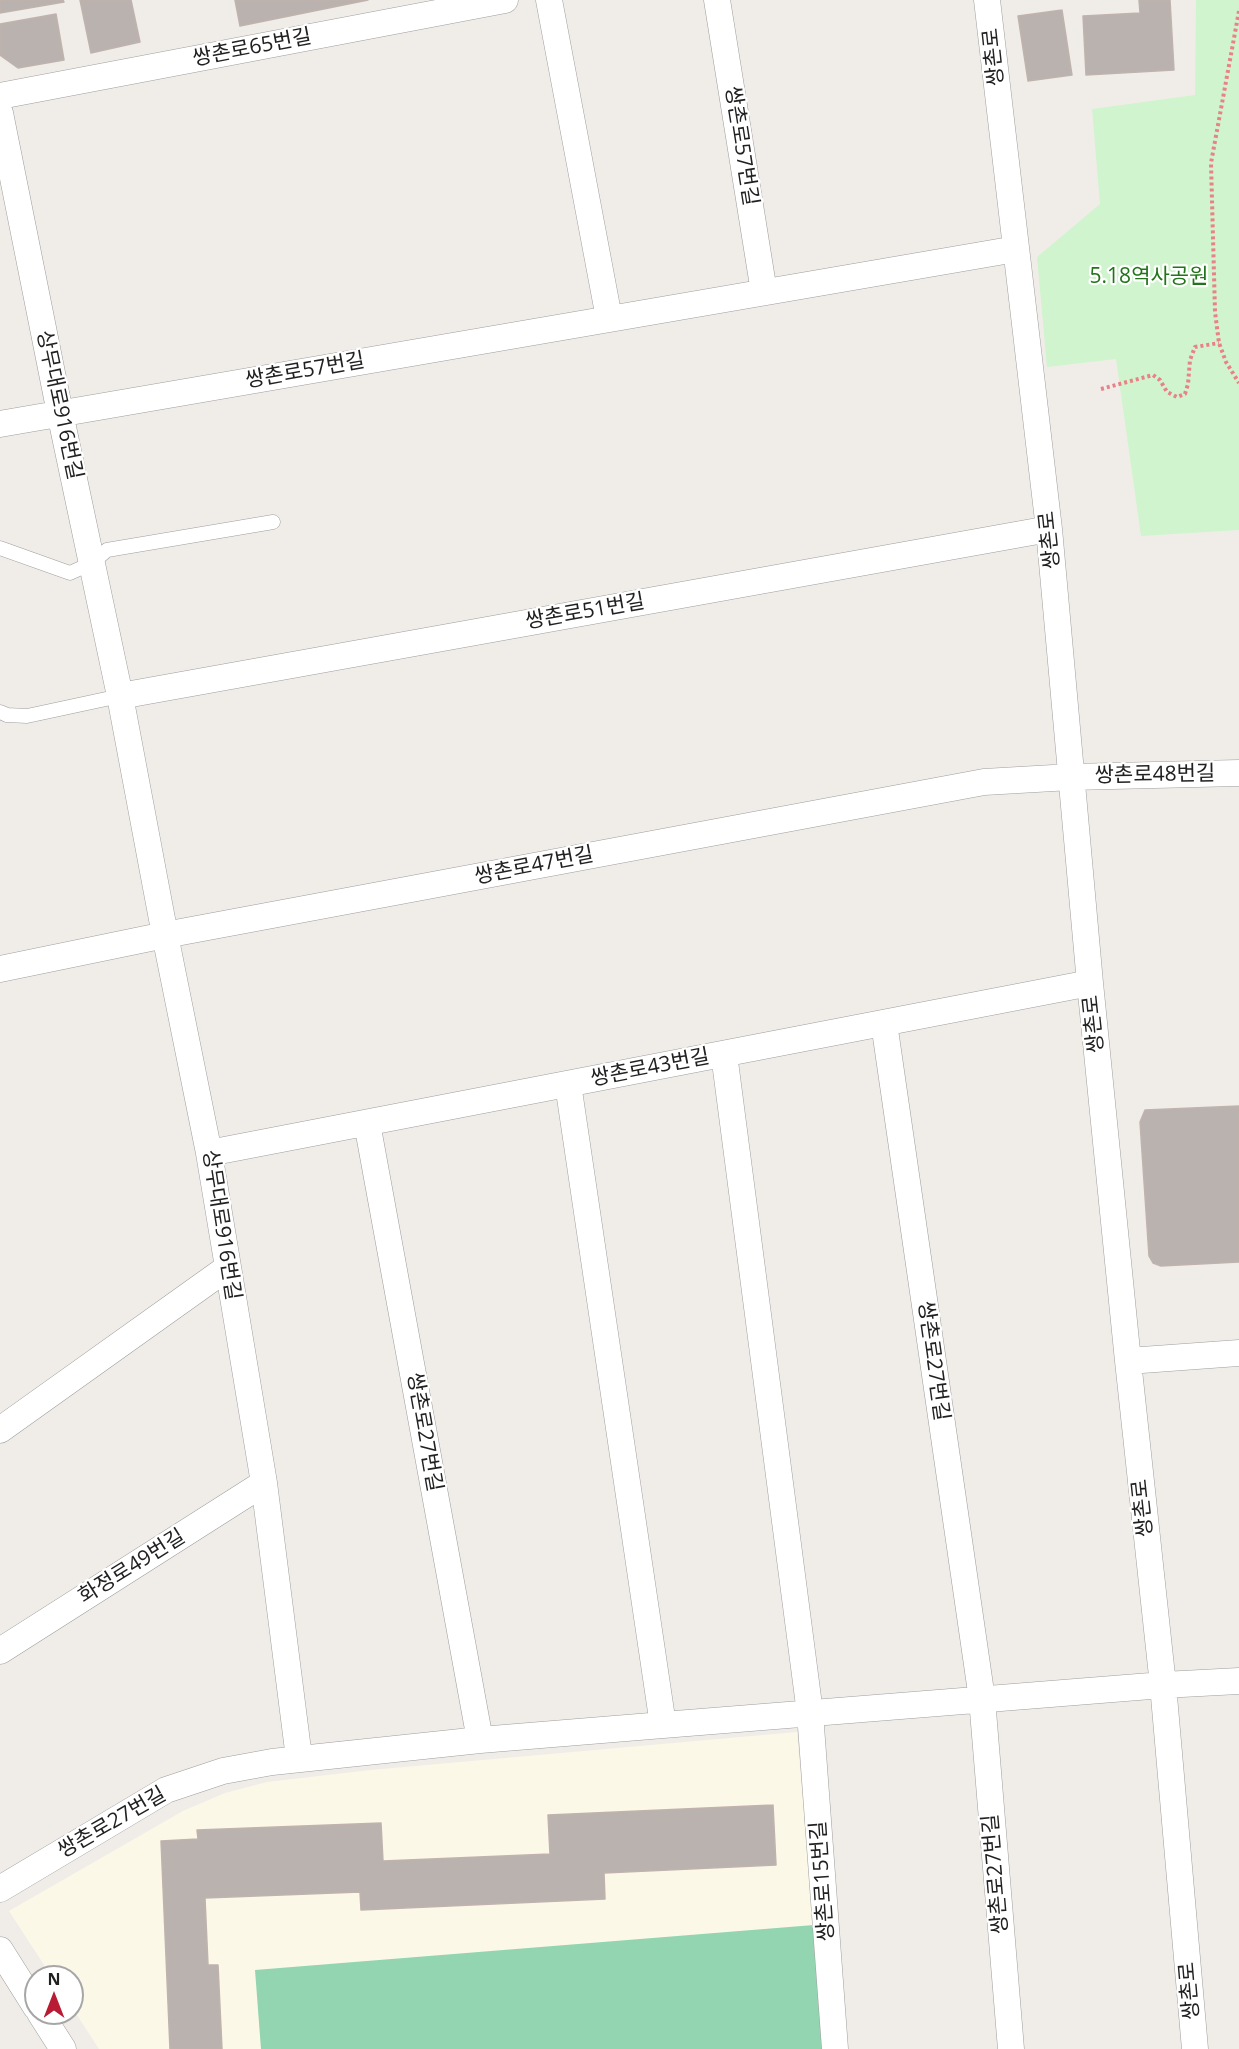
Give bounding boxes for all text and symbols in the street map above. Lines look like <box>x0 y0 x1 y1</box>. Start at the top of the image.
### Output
street label: 쌍촌로65번길 <box>190 24 314 72</box>
street label: 쌍촌로 <box>978 27 1010 87</box>
street label: 쌍촌로57번길 <box>719 84 763 208</box>
park label: 5.18역사공원 <box>1090 264 1208 290</box>
street label: 상무대로916번길 <box>31 328 87 482</box>
street label: 쌍촌로57번길 <box>243 348 367 394</box>
street label: 쌍촌로 <box>1034 510 1066 570</box>
street label: 쌍촌로51번길 <box>523 589 647 635</box>
street label: 쌍촌로48번길 <box>1094 761 1216 789</box>
street label: 쌍촌로47번길 <box>472 842 596 890</box>
street label: 쌍촌로 <box>1078 994 1110 1054</box>
street label: 쌍촌로43번길 <box>588 1044 712 1092</box>
street label: 상무대로916번길 <box>197 1148 245 1302</box>
street label: 쌍촌로27번길 <box>912 1300 954 1422</box>
street label: 쌍촌로27번길 <box>401 1370 447 1494</box>
street label: 쌍촌로 <box>1127 1478 1159 1538</box>
street label: 화정로49번길 <box>74 1524 190 1610</box>
street label: 쌍촌로27번길 <box>53 1782 171 1864</box>
street label: 쌍촌로27번길 <box>978 1813 1014 1935</box>
street label: 쌍촌로15번길 <box>806 1820 840 1942</box>
street label: 쌍촌로 <box>1175 1961 1205 2021</box>
north arrow <box>24 1965 84 2025</box>
text: N <box>47 1968 61 1990</box>

